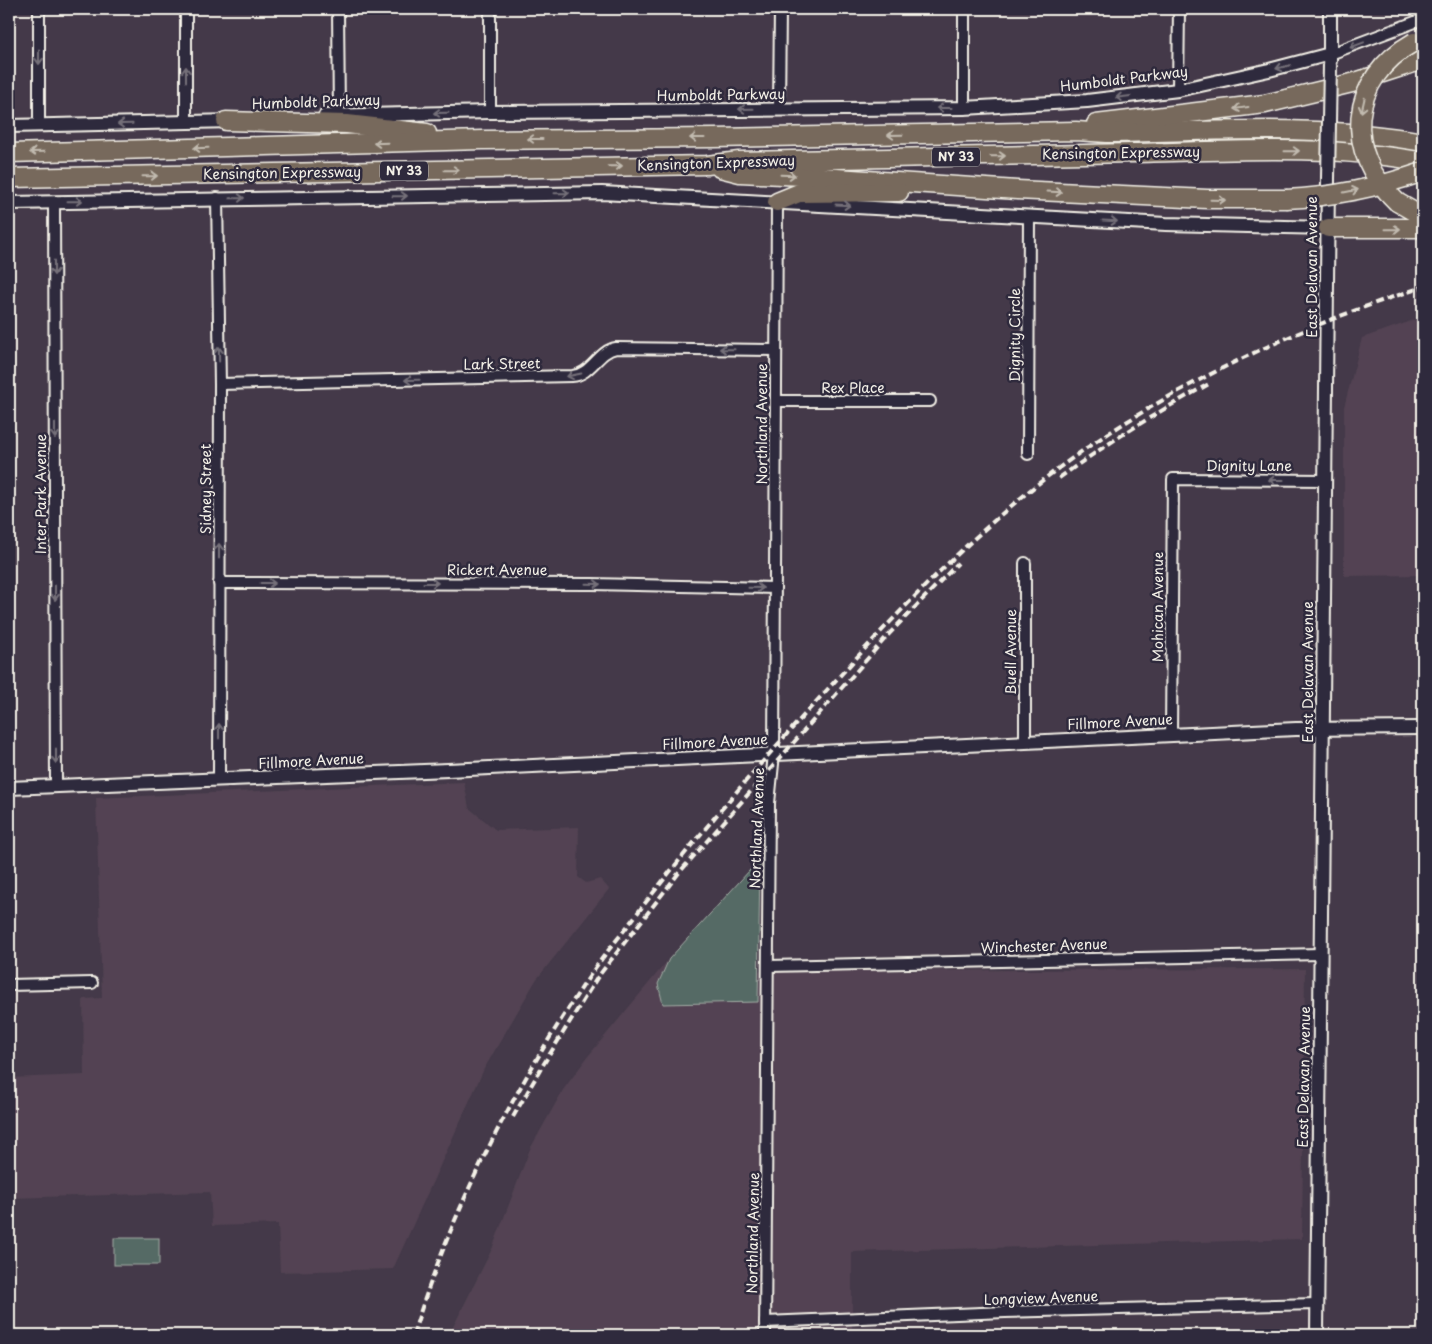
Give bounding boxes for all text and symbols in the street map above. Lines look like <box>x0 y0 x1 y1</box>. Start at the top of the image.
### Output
one-way arrow <box>1350 41 1365 50</box>
one-way arrow <box>34 49 44 65</box>
street label: Humboldt Parkway <box>1059 60 1189 97</box>
one-way arrow <box>1276 63 1292 72</box>
one-way arrow <box>181 66 191 82</box>
street label: Humboldt Parkway <box>657 83 785 106</box>
street label: Humboldt Parkway <box>251 89 381 114</box>
one-way arrow <box>1116 92 1132 102</box>
one-way arrow <box>1358 97 1367 113</box>
one-way arrow <box>936 103 952 113</box>
one-way arrow <box>1233 103 1249 113</box>
one-way arrow <box>739 104 755 114</box>
one-way arrow <box>434 108 450 118</box>
one-way arrow <box>117 119 133 129</box>
one-way arrow <box>887 130 903 140</box>
one-way arrow <box>690 133 706 143</box>
one-way arrow <box>527 134 544 144</box>
one-way arrow <box>373 138 389 147</box>
street label: Kensington Expressway <box>1042 141 1200 164</box>
one-way arrow <box>193 143 209 153</box>
one-way arrow <box>1283 146 1299 156</box>
one-way arrow <box>30 147 46 157</box>
road number: NY 33 <box>932 148 980 166</box>
street label: Kensington Expressway <box>637 149 795 176</box>
one-way arrow <box>990 151 1006 161</box>
street label: Kensington Expressway <box>203 161 361 184</box>
road number: NY 33 <box>380 162 428 180</box>
one-way arrow <box>606 162 622 171</box>
one-way arrow <box>444 165 460 174</box>
one-way arrow <box>780 170 796 180</box>
one-way arrow <box>141 171 157 180</box>
one-way arrow <box>1343 186 1359 196</box>
one-way arrow <box>554 188 570 198</box>
one-way arrow <box>1047 188 1063 197</box>
one-way arrow <box>392 191 408 200</box>
one-way arrow <box>229 193 245 203</box>
one-way arrow <box>1209 195 1225 204</box>
street label: East Delavan Avenue <box>1301 196 1322 338</box>
one-way arrow <box>67 197 83 206</box>
one-way arrow <box>835 201 851 210</box>
one-way arrow <box>1102 217 1118 226</box>
one-way arrow <box>1385 224 1401 233</box>
one-way arrow <box>49 260 59 276</box>
street label: Dignity Circle <box>1004 288 1025 382</box>
one-way arrow <box>719 344 736 354</box>
one-way arrow <box>214 346 224 362</box>
street label: Lark Street <box>463 352 541 375</box>
street label: Northland Avenue <box>751 363 772 485</box>
one-way arrow <box>567 371 583 380</box>
one-way arrow <box>404 375 420 385</box>
street label: Rex Place <box>821 377 885 398</box>
one-way arrow <box>50 422 60 438</box>
street label: Inter Park Avenue <box>30 433 51 554</box>
street label: Sidney Street <box>195 444 216 534</box>
street label: Dignity Lane <box>1206 455 1292 476</box>
one-way arrow <box>1269 475 1285 485</box>
one-way arrow <box>214 543 224 560</box>
street label: Mohican Avenue <box>1147 552 1168 662</box>
street label: Rickert Avenue <box>447 559 548 580</box>
one-way arrow <box>260 578 276 588</box>
one-way arrow <box>422 578 438 588</box>
one-way arrow <box>584 579 601 589</box>
one-way arrow <box>747 583 763 593</box>
one-way arrow <box>50 584 60 601</box>
street label: East Delavan Avenue <box>1297 601 1318 743</box>
street label: Buell Avenue <box>1000 609 1021 695</box>
street label: Fillmore Avenue <box>1067 708 1174 735</box>
one-way arrow <box>214 723 224 740</box>
street label: Fillmore Avenue <box>662 728 769 755</box>
one-way arrow <box>51 747 61 763</box>
street label: Fillmore Avenue <box>258 747 365 774</box>
street label: Northland Avenue <box>744 767 769 889</box>
street label: Winchester Avenue <box>980 933 1108 958</box>
street label: East Delavan Avenue <box>1292 1006 1315 1148</box>
street label: Northland Avenue <box>741 1172 764 1294</box>
street label: Longview Avenue <box>983 1285 1099 1310</box>

